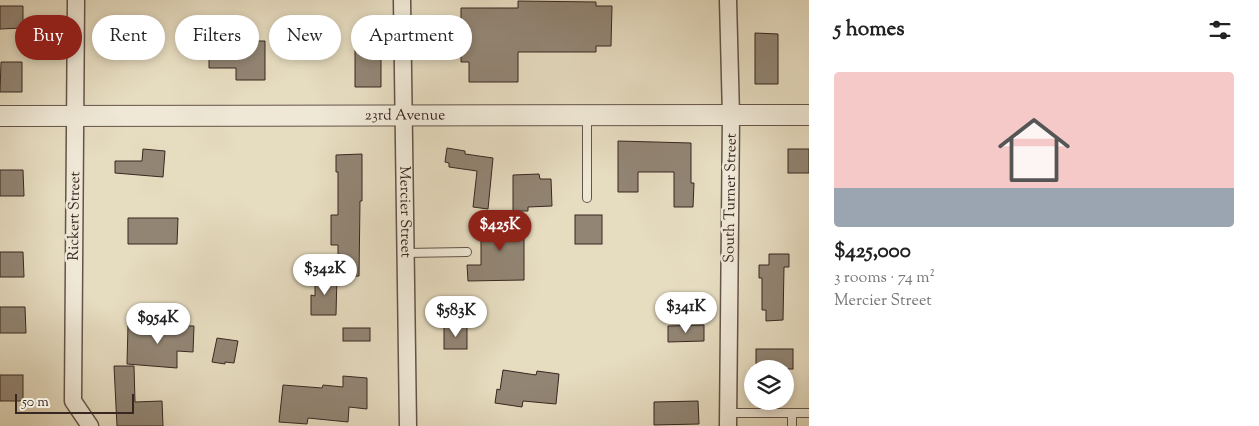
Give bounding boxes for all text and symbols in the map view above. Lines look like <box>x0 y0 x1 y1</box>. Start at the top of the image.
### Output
chip: Buy <box>15 15 82 60</box>
chip: Rent <box>92 15 165 60</box>
chip: Filters <box>175 15 259 60</box>
chip: New <box>269 15 341 60</box>
chip: Apartment <box>351 15 472 60</box>
text: 5 homes <box>834 15 904 45</box>
icon: filters <box>1206 16 1234 44</box>
street label: 23rd Avenue <box>365 105 445 126</box>
icon: home <box>989 105 1079 195</box>
street label: South Turner Street <box>719 133 743 263</box>
street label: Mercier Street <box>394 166 416 258</box>
street label: Rickert Street <box>64 171 86 261</box>
pin: $425K <box>465 210 535 252</box>
text: $425K <box>479 214 521 237</box>
text: $425,000 <box>834 237 911 267</box>
pin: $342K <box>290 254 360 296</box>
text: $342K <box>304 258 346 281</box>
text: 3 rooms · 74 m² <box>834 267 935 290</box>
text: Mercier Street <box>834 290 932 313</box>
pin: $341K <box>651 292 721 334</box>
pin: $583K <box>421 296 491 338</box>
text: $341K <box>666 296 706 319</box>
text: $583K <box>436 300 476 323</box>
pin: $954K <box>123 302 193 345</box>
text: $954K <box>137 307 179 330</box>
map controls <box>744 360 794 410</box>
button: layers <box>744 360 794 410</box>
scale bar <box>15 391 134 414</box>
text: 50 m <box>22 393 49 413</box>

